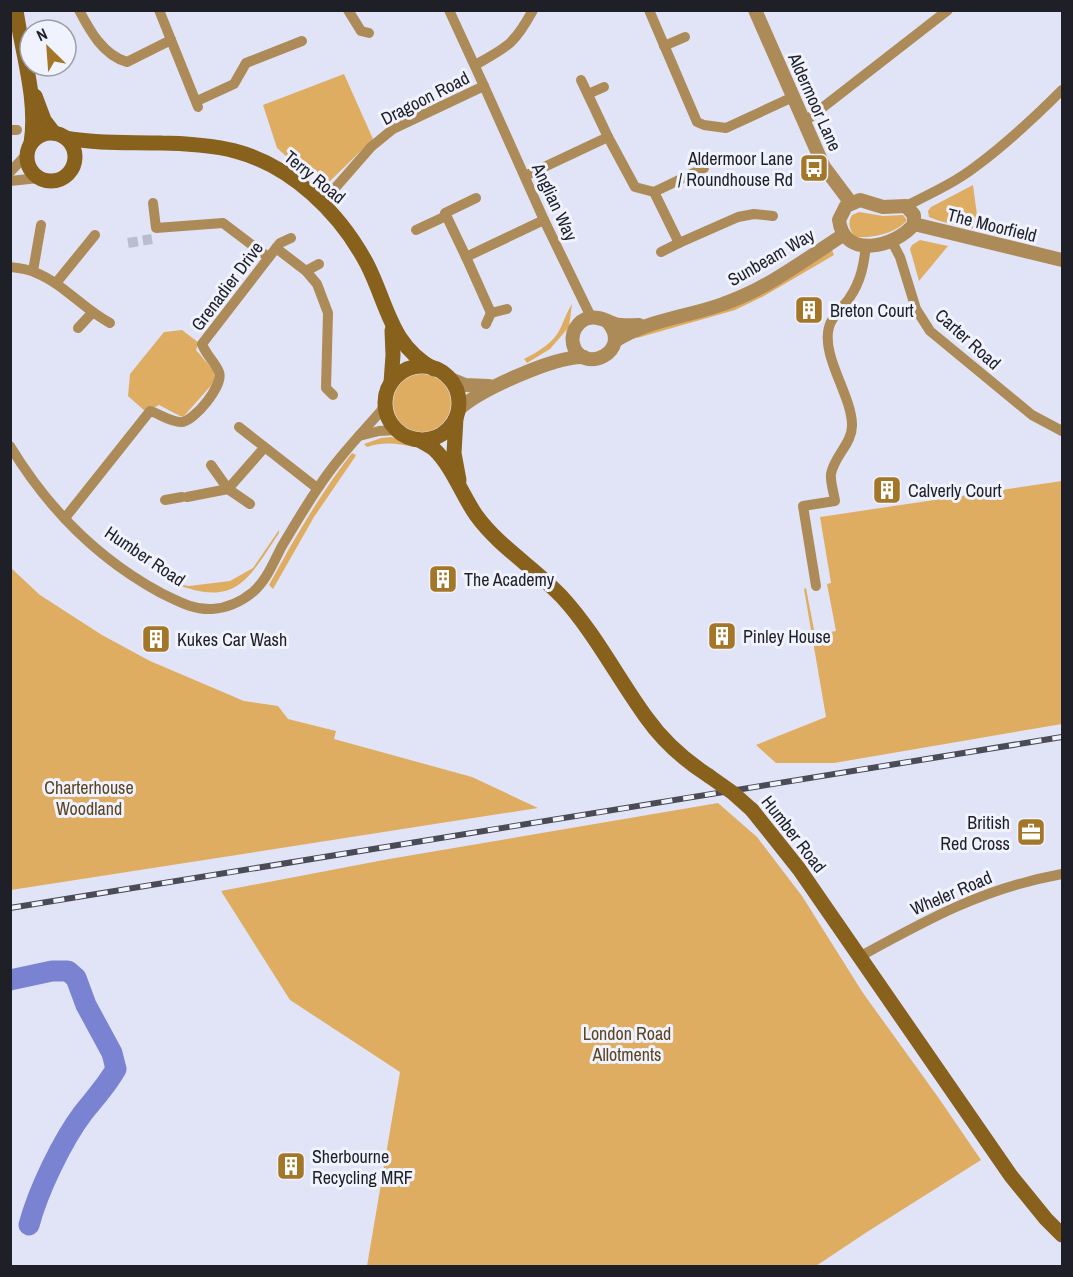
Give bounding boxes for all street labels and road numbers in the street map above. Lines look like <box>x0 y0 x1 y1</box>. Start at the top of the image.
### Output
street label: Aldermoor Lane <box>782 48 848 155</box>
street label: Dragoon Road <box>377 65 473 131</box>
street label: Terry Road <box>279 145 351 209</box>
street label: Anglian Way <box>526 158 584 246</box>
street label: The Moorfield <box>945 202 1039 248</box>
street label: Sunbeam Way <box>723 222 819 292</box>
street label: Grenadier Drive <box>185 236 269 336</box>
street label: Carter Road <box>930 303 1006 375</box>
street label: Humber Road <box>100 520 190 592</box>
street label: Humber Road <box>756 790 832 878</box>
street label: Wheler Road <box>906 865 996 921</box>

